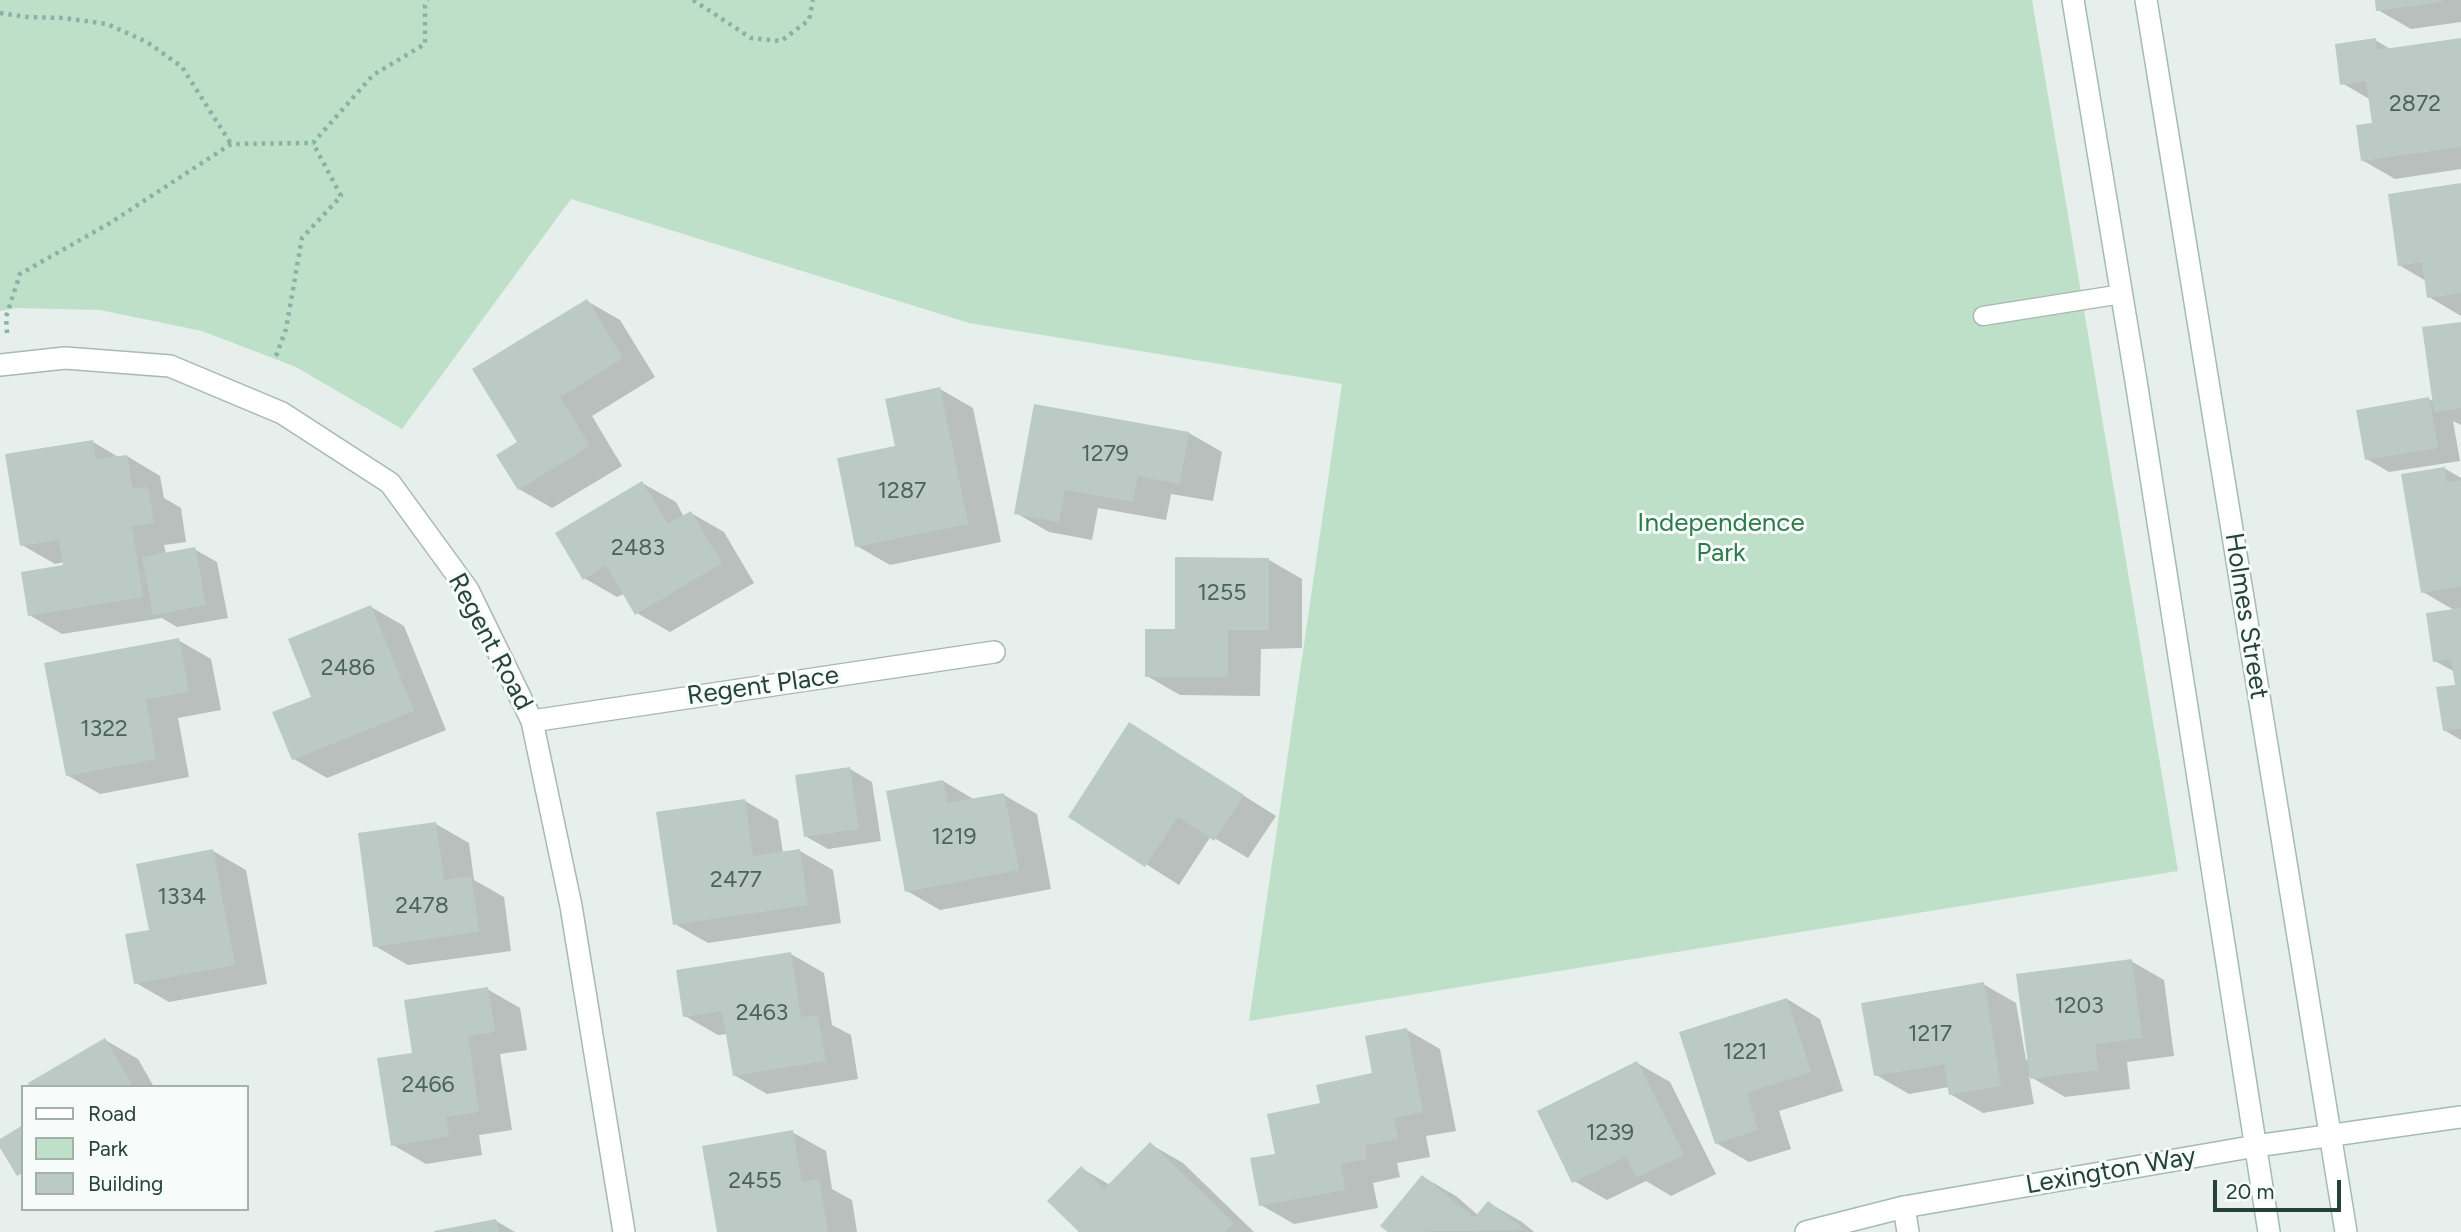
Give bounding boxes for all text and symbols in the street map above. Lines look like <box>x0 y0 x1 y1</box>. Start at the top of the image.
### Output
house number: 2872 <box>2389 90 2441 118</box>
house number: 1279 <box>1081 440 1129 468</box>
house number: 1287 <box>878 477 926 505</box>
park label: Independence Park <box>1637 507 1805 568</box>
street label: Holmes Street <box>2217 531 2275 701</box>
house number: 2483 <box>611 534 665 562</box>
street label: Regent Road <box>441 568 539 716</box>
house number: 1255 <box>1198 579 1246 607</box>
house number: 2486 <box>321 654 375 682</box>
street label: Regent Place <box>685 660 841 712</box>
house number: 1322 <box>80 715 128 743</box>
house number: 1219 <box>932 823 976 851</box>
house number: 2477 <box>710 866 762 894</box>
house number: 1334 <box>158 883 206 911</box>
house number: 2478 <box>395 892 449 920</box>
house number: 1203 <box>2054 992 2104 1020</box>
house number: 2463 <box>736 999 788 1027</box>
house number: 1217 <box>1908 1020 1952 1048</box>
house number: 1221 <box>1723 1038 1767 1066</box>
house number: 2466 <box>401 1071 455 1099</box>
legend <box>21 1085 248 1211</box>
text: Road <box>88 1101 136 1126</box>
house number: 1239 <box>1586 1119 1634 1147</box>
text: Park <box>88 1136 128 1161</box>
street label: Lexington Way <box>2024 1141 2198 1201</box>
scale bar <box>2216 1166 2344 1210</box>
house number: 2455 <box>728 1167 782 1195</box>
text: Building <box>88 1171 163 1196</box>
text: 20 m <box>2226 1179 2274 1204</box>

